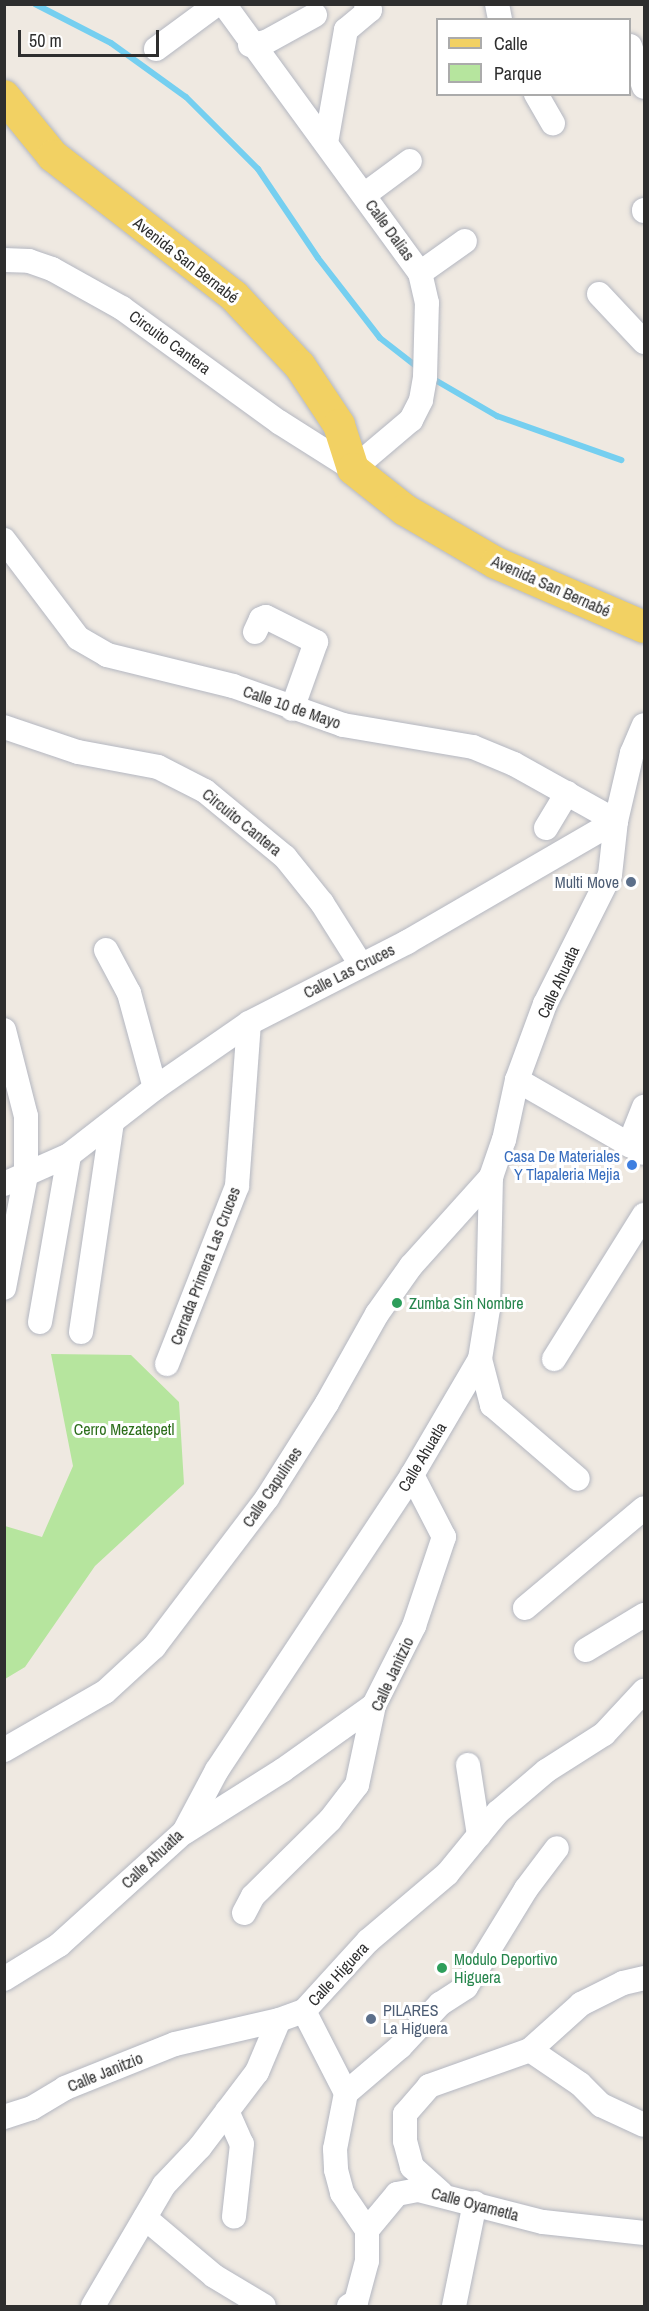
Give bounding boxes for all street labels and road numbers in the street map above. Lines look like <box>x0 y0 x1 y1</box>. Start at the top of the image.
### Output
street label: Calle Dalias <box>361 196 419 264</box>
street label: Avenida San Bernabé <box>130 213 242 307</box>
street label: Circuito Cantera <box>125 306 215 378</box>
street label: Avenida San Bernabé <box>489 551 613 621</box>
street label: Calle 10 de Mayo <box>241 681 343 733</box>
street label: Circuito Cantera <box>199 784 285 860</box>
street label: Calle Las Cruces <box>300 940 398 1002</box>
street label: Calle Ahuatla <box>533 943 583 1021</box>
street label: Cerrada Primera Las Cruces <box>166 1184 244 1348</box>
street label: Calle Ahuatla <box>394 1419 450 1495</box>
street label: Calle Capulines <box>238 1443 306 1531</box>
street label: Calle Janitzio <box>367 1634 417 1714</box>
street label: Calle Ahuatla <box>117 1825 187 1893</box>
street label: Calle Higuera <box>304 1938 372 2010</box>
street label: Calle Janitzio <box>65 2048 145 2096</box>
street label: Calle Oyametla <box>429 2183 521 2225</box>

